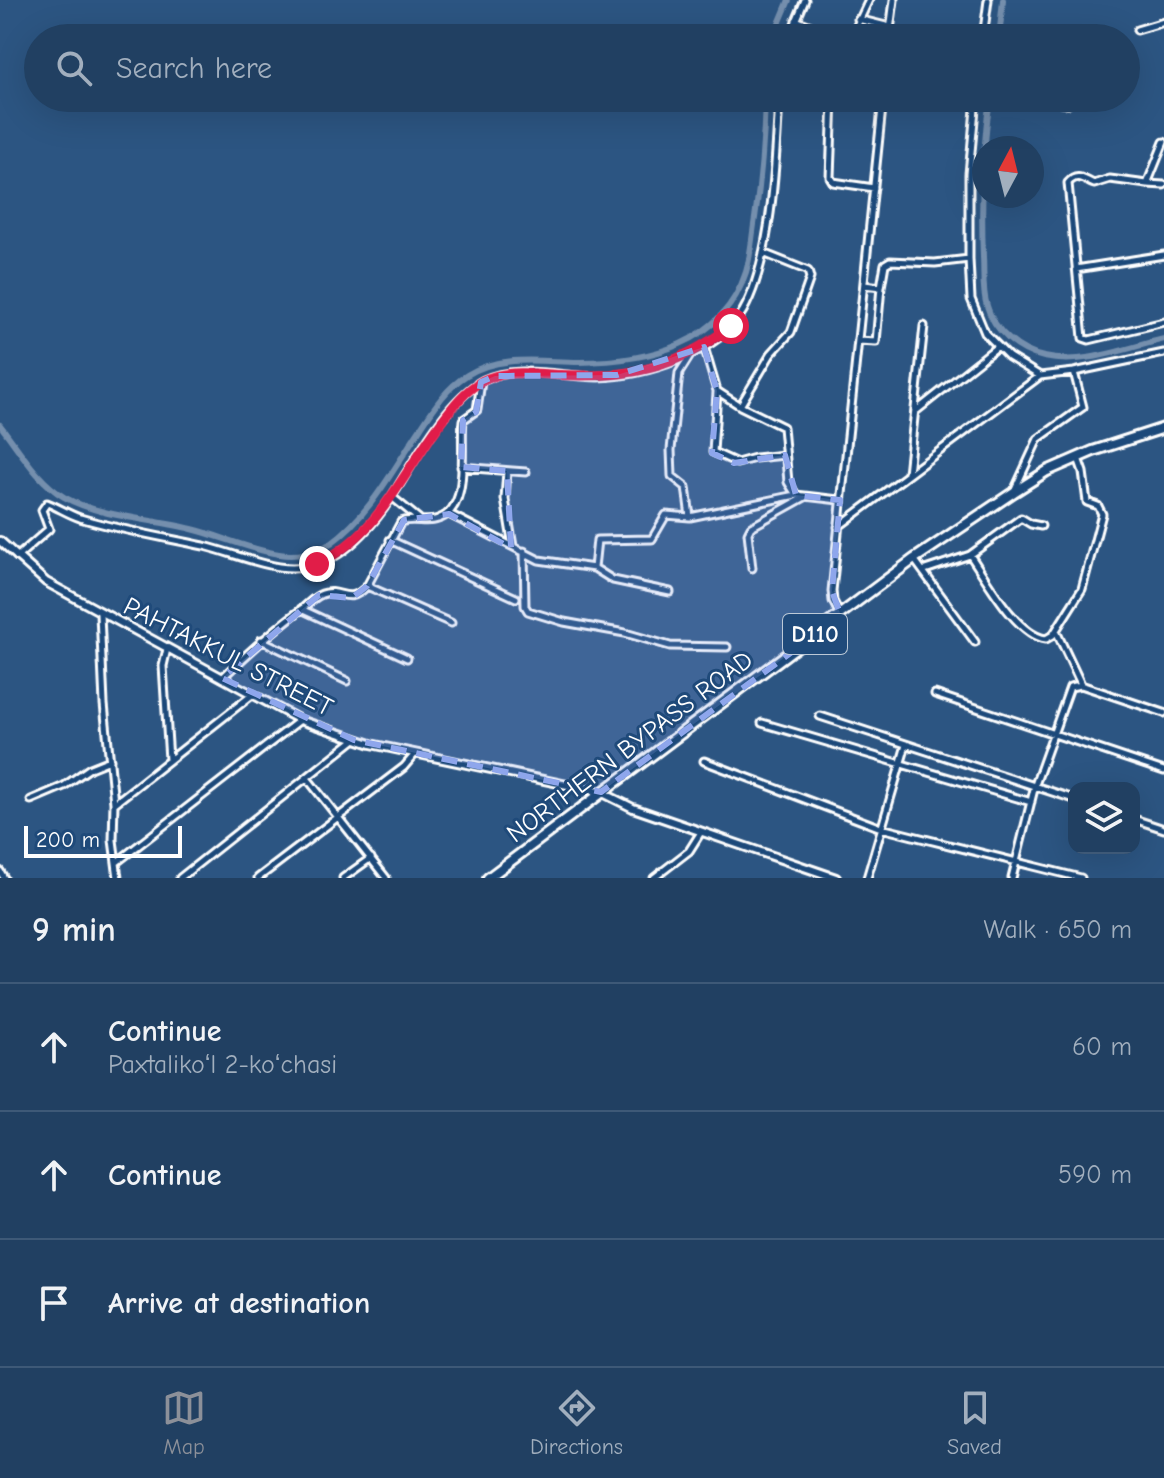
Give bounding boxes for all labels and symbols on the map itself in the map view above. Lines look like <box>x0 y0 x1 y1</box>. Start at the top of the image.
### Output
north arrow <box>972 136 1044 208</box>
route start <box>713 308 749 344</box>
route end <box>299 546 335 582</box>
street label: PAHTAKKUL STREET <box>118 591 338 723</box>
road number: D110 <box>783 614 847 654</box>
street label: NORTHERN BYPASS ROAD <box>501 645 759 849</box>
scale bar <box>24 822 182 858</box>

